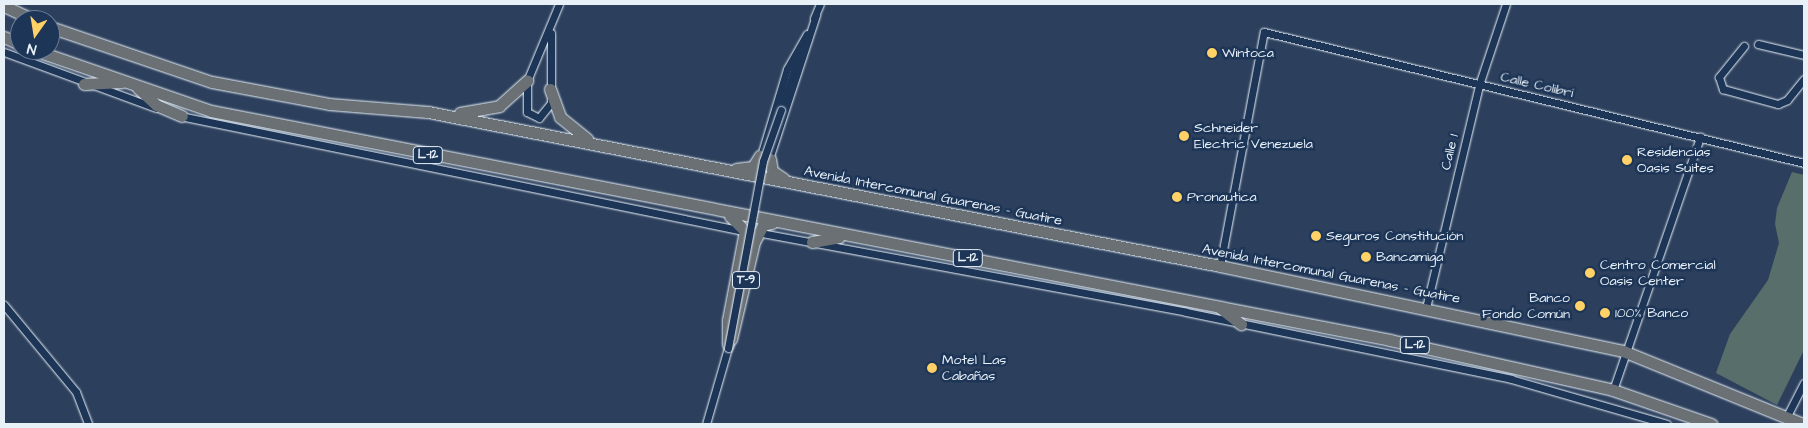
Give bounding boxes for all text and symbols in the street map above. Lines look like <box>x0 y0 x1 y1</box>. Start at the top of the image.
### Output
north arrow <box>10 10 60 60</box>
text: N <box>25 38 38 59</box>
place label: Wintoca <box>1222 45 1274 61</box>
marker: Wintoca <box>1206 47 1218 59</box>
street label: Calle Colibrí <box>1499 68 1575 102</box>
place label: Schneider Electric Venezuela <box>1194 120 1313 152</box>
marker: Schneider Electric Venezuela <box>1178 130 1190 142</box>
street label: Calle 1 <box>1437 132 1463 172</box>
place label: Residencias Oasis Suites <box>1637 144 1714 176</box>
road number: L-12 <box>412 146 444 164</box>
marker: Residencias Oasis Suites <box>1621 154 1633 166</box>
street label: Avenida Intercomunal Guarenas - Guatire <box>803 163 1063 229</box>
place label: Pronautica <box>1187 189 1257 205</box>
marker: Pronautica <box>1171 191 1183 203</box>
place label: Seguros Constitución <box>1326 228 1463 244</box>
marker: Seguros Constitución <box>1310 230 1322 242</box>
street label: Avenida Intercomunal Guarenas - Guatire <box>1201 241 1461 307</box>
road number: L-12 <box>952 248 984 268</box>
place label: Bancamiga <box>1376 249 1443 265</box>
marker: Bancamiga <box>1360 251 1372 263</box>
place label: Centro Comercial Oasis Center <box>1600 257 1716 290</box>
marker: Centro Comercial Oasis Center <box>1584 267 1596 279</box>
road number: T-9 <box>731 270 761 290</box>
place label: Banco Fondo Común <box>1482 290 1570 322</box>
marker: Banco Fondo Común <box>1574 300 1586 312</box>
place label: 100% Banco <box>1615 305 1688 321</box>
marker: 100% Banco <box>1599 307 1611 319</box>
road number: L-12 <box>1399 336 1431 354</box>
place label: Motel Las Cabañas <box>942 352 1006 384</box>
marker: Motel Las Cabañas <box>926 362 938 374</box>

